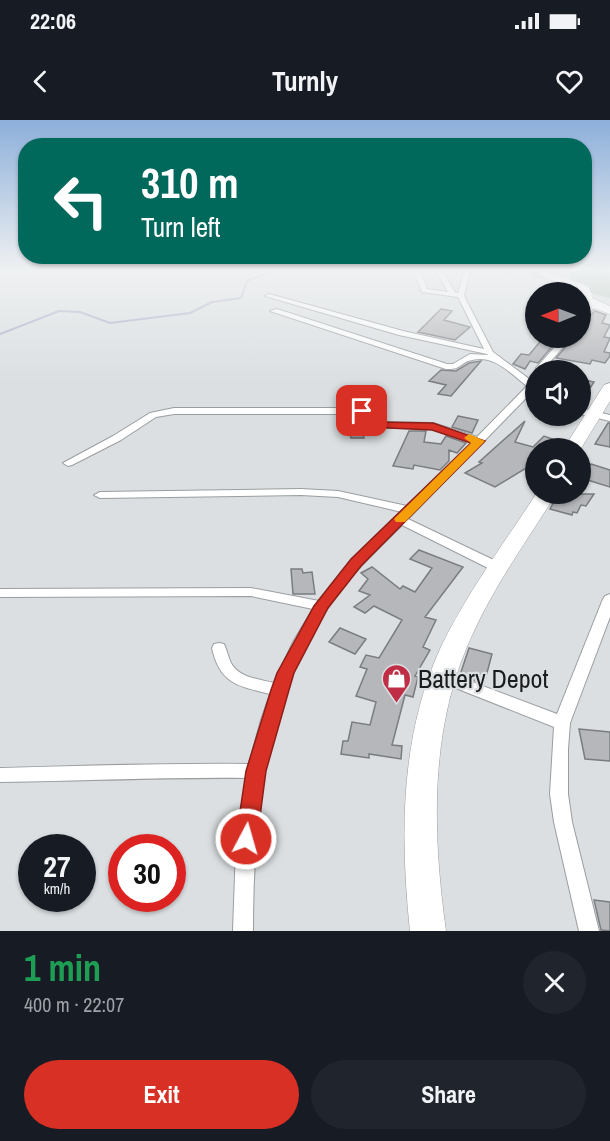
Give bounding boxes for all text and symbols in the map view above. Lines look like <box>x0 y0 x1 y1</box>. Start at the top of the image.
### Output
text: 22:06 <box>30 6 76 36</box>
text: Turnly <box>272 63 338 99</box>
icon: back <box>24 65 57 98</box>
icon: heart <box>553 65 586 98</box>
text: 310 m <box>141 155 239 211</box>
icon: left <box>42 162 120 240</box>
text: Turn left <box>141 209 220 245</box>
north arrow <box>525 282 591 348</box>
map controls <box>525 282 591 504</box>
button: sound <box>525 360 591 426</box>
pin <box>336 385 387 436</box>
icon: arrive <box>345 394 378 427</box>
button: search <box>525 438 591 504</box>
place label: Battery Depot <box>418 661 548 696</box>
shop icon: Battery Depot <box>381 662 413 704</box>
position arrow <box>214 807 278 871</box>
speed limit sign: 30 <box>108 834 186 912</box>
text: 27 <box>43 846 71 886</box>
text: km/h <box>44 878 70 899</box>
text: 1 min <box>24 944 101 992</box>
button: close <box>523 951 586 1014</box>
text: 400 m · 22:07 <box>24 991 124 1018</box>
button: Exit <box>24 1060 299 1129</box>
button: Share <box>311 1060 586 1129</box>

